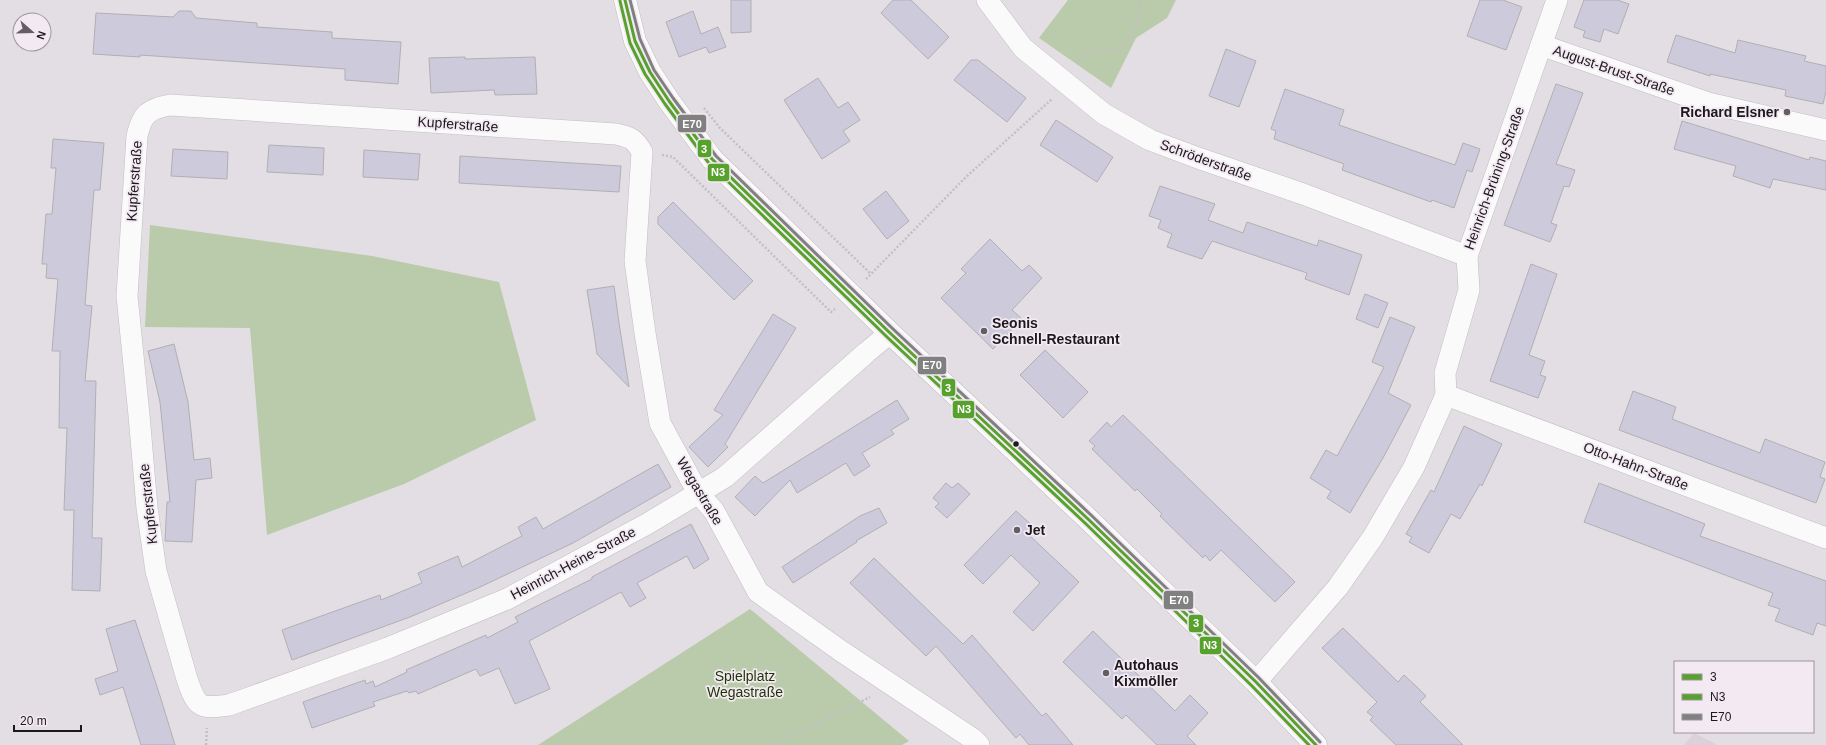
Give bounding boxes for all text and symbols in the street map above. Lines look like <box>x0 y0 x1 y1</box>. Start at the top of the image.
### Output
north arrow <box>12 12 52 52</box>
text: N <box>34 30 48 41</box>
street label: August-Brust-Straße <box>1551 42 1677 98</box>
street label: Heinrich-Brüning-Straße <box>1461 104 1527 252</box>
place label: Richard Elsner <box>1680 104 1780 120</box>
marker: Richard Elsner <box>1782 107 1792 117</box>
street label: Kupferstraße <box>417 113 499 135</box>
line badge: E70 <box>677 114 707 133</box>
text: E70 <box>682 118 702 130</box>
street label: Schröderstraße <box>1158 136 1254 184</box>
line badge: 3 <box>697 139 712 158</box>
street label: Kupferstraße <box>123 140 145 222</box>
text: 3 <box>701 143 707 155</box>
line badge: N3 <box>707 163 730 182</box>
text: N3 <box>711 166 725 178</box>
place label: Seonis Schnell-Restaurant <box>992 315 1120 347</box>
marker: Seonis Schnell-Restaurant <box>979 326 989 336</box>
line badge: E70 <box>917 356 947 375</box>
text: E70 <box>922 359 942 371</box>
line badge: 3 <box>941 378 956 397</box>
text: 3 <box>945 382 951 394</box>
line badge: N3 <box>952 400 975 419</box>
text: N3 <box>957 403 971 415</box>
unlabelled marker <box>1011 439 1021 449</box>
street label: Otto-Hahn-Straße <box>1581 439 1691 493</box>
street label: Wegastraße <box>674 454 727 528</box>
street label: Kupferstraße <box>136 463 160 545</box>
place label: Jet <box>1025 522 1046 538</box>
street label: Heinrich-Heine-Straße <box>508 523 638 603</box>
marker: Jet <box>1012 525 1022 535</box>
line badge: E70 <box>1163 590 1194 610</box>
text: E70 <box>1169 594 1189 606</box>
line badge: 3 <box>1188 614 1204 633</box>
text: 3 <box>1193 617 1199 629</box>
line badge: N3 <box>1199 636 1222 655</box>
text: N3 <box>1203 639 1217 651</box>
place label: Autohaus Kixmöller <box>1114 657 1179 689</box>
legend <box>1674 661 1814 733</box>
park label: Spielplatz Wegastraße <box>707 668 783 700</box>
marker: Autohaus Kixmöller <box>1101 668 1111 678</box>
text: 3 <box>1710 670 1717 684</box>
text: N3 <box>1710 690 1726 704</box>
scale bar <box>14 707 81 733</box>
text: E70 <box>1710 710 1732 724</box>
text: 20 m <box>20 714 47 728</box>

